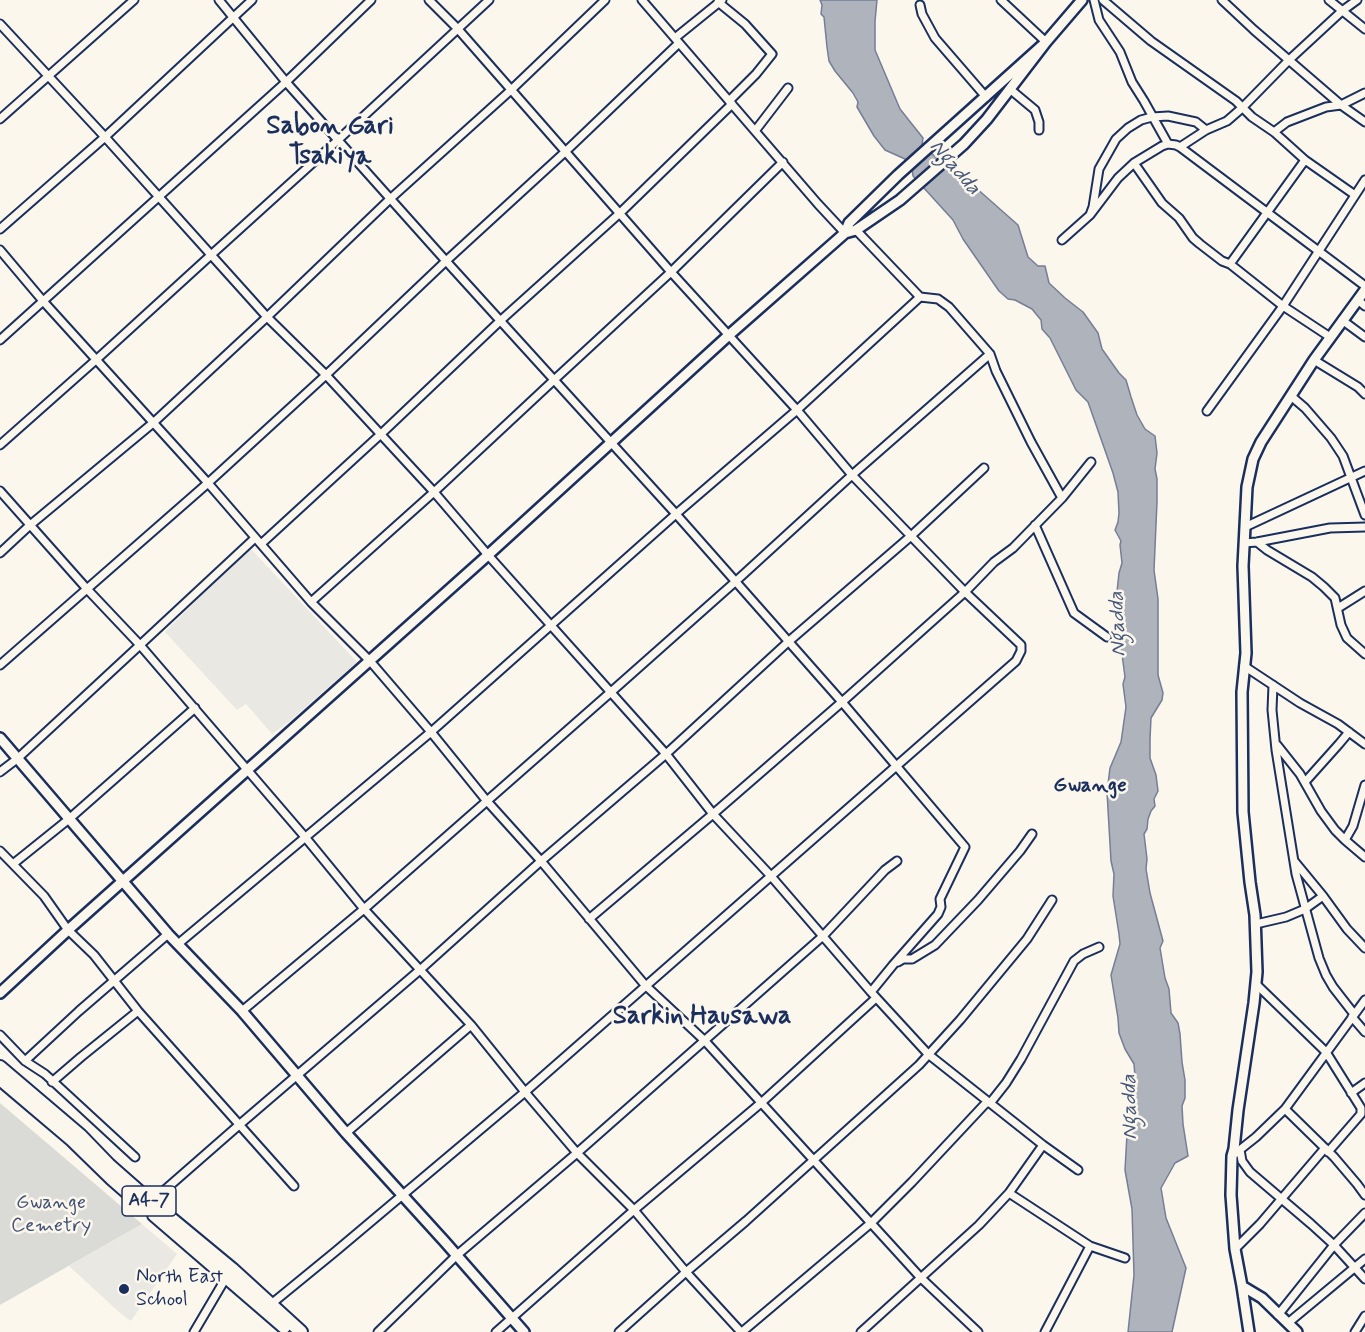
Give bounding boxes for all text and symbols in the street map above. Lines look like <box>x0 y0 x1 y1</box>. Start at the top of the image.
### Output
district label: Sabon Gari Tsakiya <box>266 112 394 174</box>
water label: Ngadda <box>923 135 985 201</box>
water label: Ngadda <box>1105 591 1133 657</box>
district label: Gwange <box>1053 774 1127 800</box>
district label: Sarkin Hausawa <box>613 1002 791 1034</box>
water label: Ngadda <box>1118 1074 1144 1140</box>
road number: A4-7 <box>122 1186 176 1216</box>
park label: Gwange Cemetry <box>11 1192 91 1239</box>
place label: North East School <box>136 1266 223 1313</box>
marker: North East School <box>117 1282 131 1296</box>

